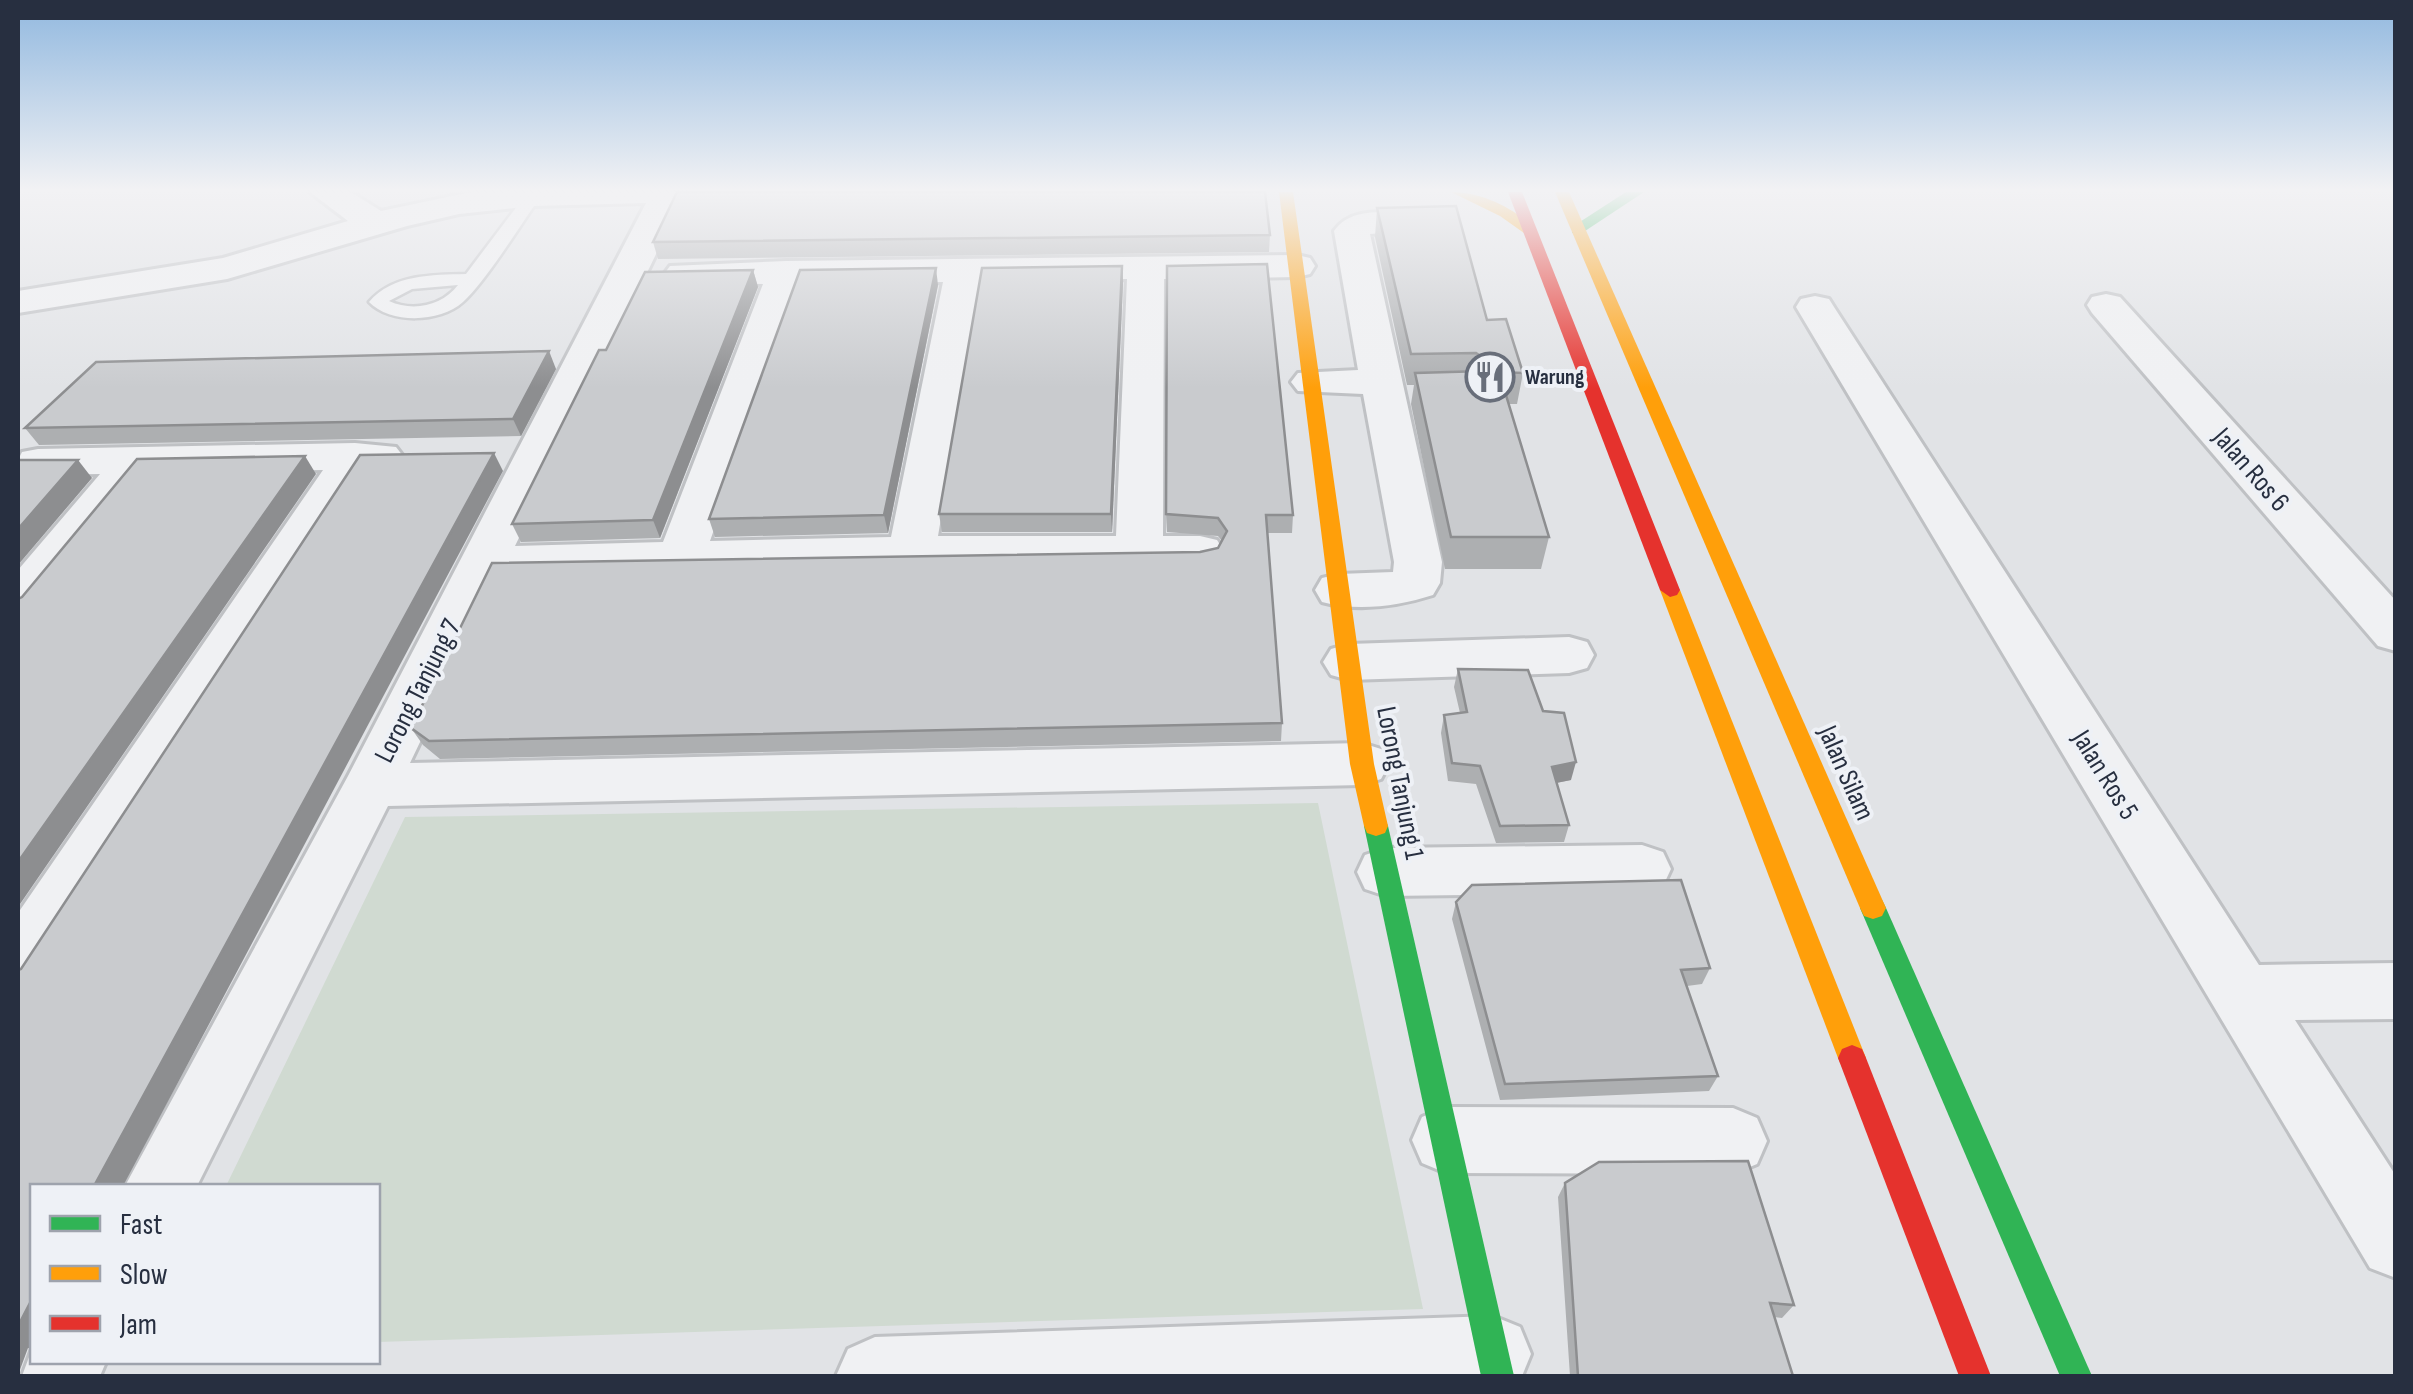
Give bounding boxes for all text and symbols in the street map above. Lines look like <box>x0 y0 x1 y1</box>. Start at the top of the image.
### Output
restaurant icon: Warung <box>1464 351 1516 403</box>
place label: Warung <box>1525 364 1584 391</box>
street label: Jalan Ros 6 <box>2205 421 2296 519</box>
street label: Lorong Tanjung 7 <box>368 614 468 768</box>
street label: Lorong Tanjung 1 <box>1369 704 1431 862</box>
street label: Jalan Silam <box>1810 720 1881 825</box>
street label: Jalan Ros 5 <box>2064 723 2145 826</box>
legend <box>30 1184 380 1364</box>
text: Fast <box>120 1207 162 1243</box>
text: Slow <box>120 1257 168 1293</box>
text: Jam <box>119 1307 157 1343</box>

